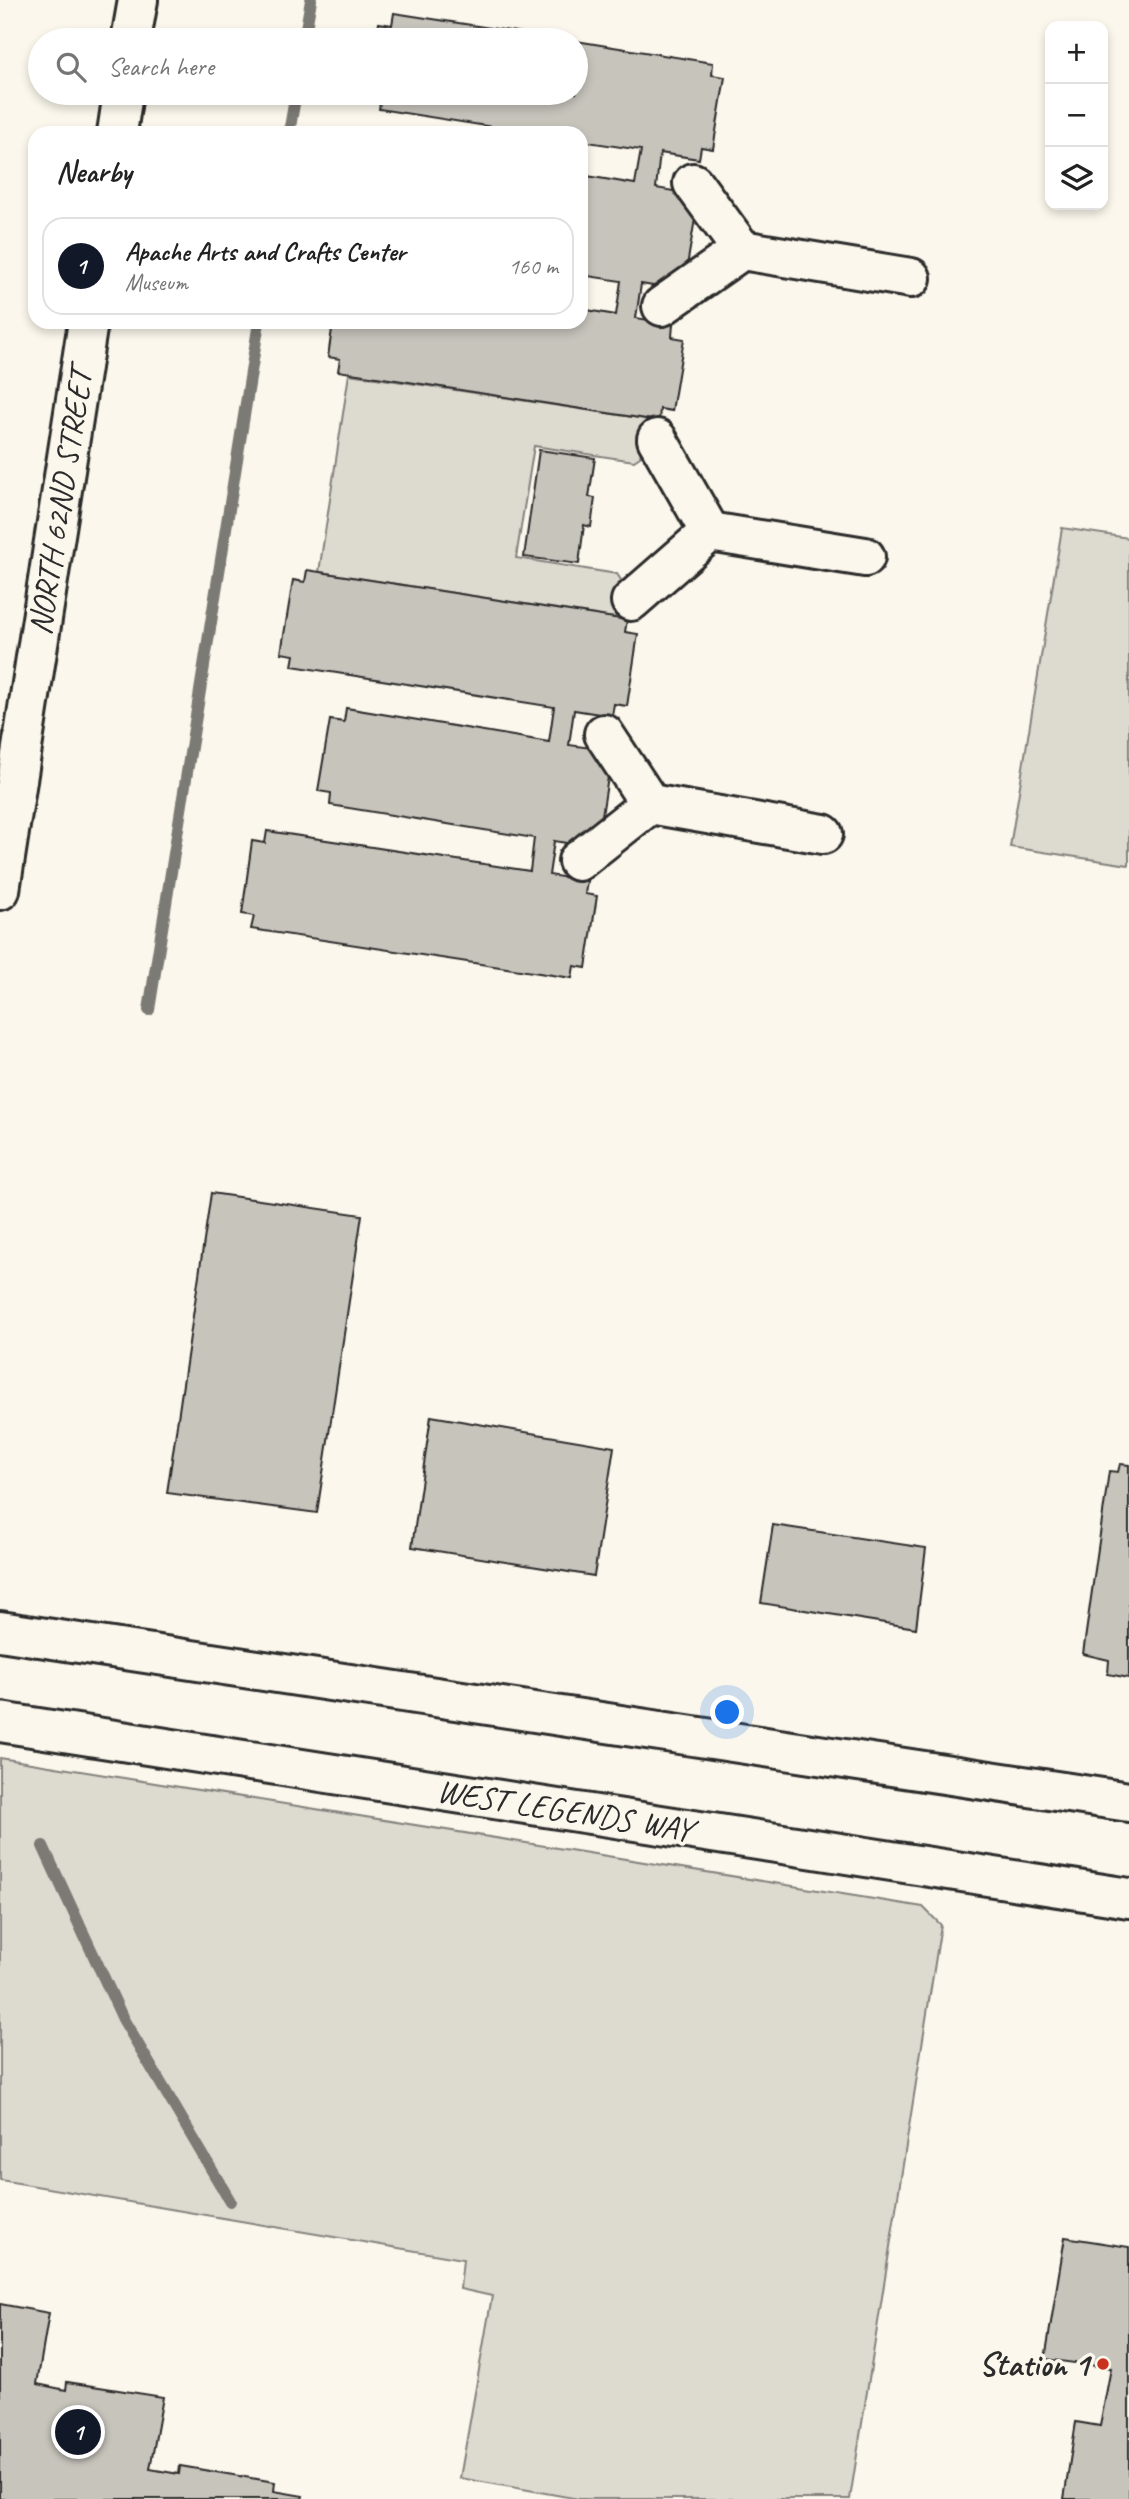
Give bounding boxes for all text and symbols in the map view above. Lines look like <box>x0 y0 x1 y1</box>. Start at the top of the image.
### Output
map controls <box>1045 21 1108 210</box>
button: + <box>1045 21 1108 84</box>
search box <box>28 28 588 105</box>
icon: search <box>52 48 90 86</box>
text: Search here <box>108 50 214 83</box>
button: − <box>1045 84 1108 147</box>
button: layers <box>1045 147 1108 210</box>
text: Nearby <box>56 153 132 191</box>
text: Apache Arts and Crafts Center <box>125 235 406 268</box>
text: 1 <box>76 252 86 281</box>
text: 160 m <box>509 252 558 281</box>
text: Museum <box>125 268 188 297</box>
street label: NORTH 62ND STREET <box>18 359 103 638</box>
your location <box>710 1695 744 1729</box>
street label: WEST LEGENDS WAY <box>434 1769 702 1852</box>
place label: Station 1 <box>979 2343 1092 2385</box>
marker: Station 1 <box>1095 2356 1111 2372</box>
pin: 1 <box>55 2406 101 2458</box>

